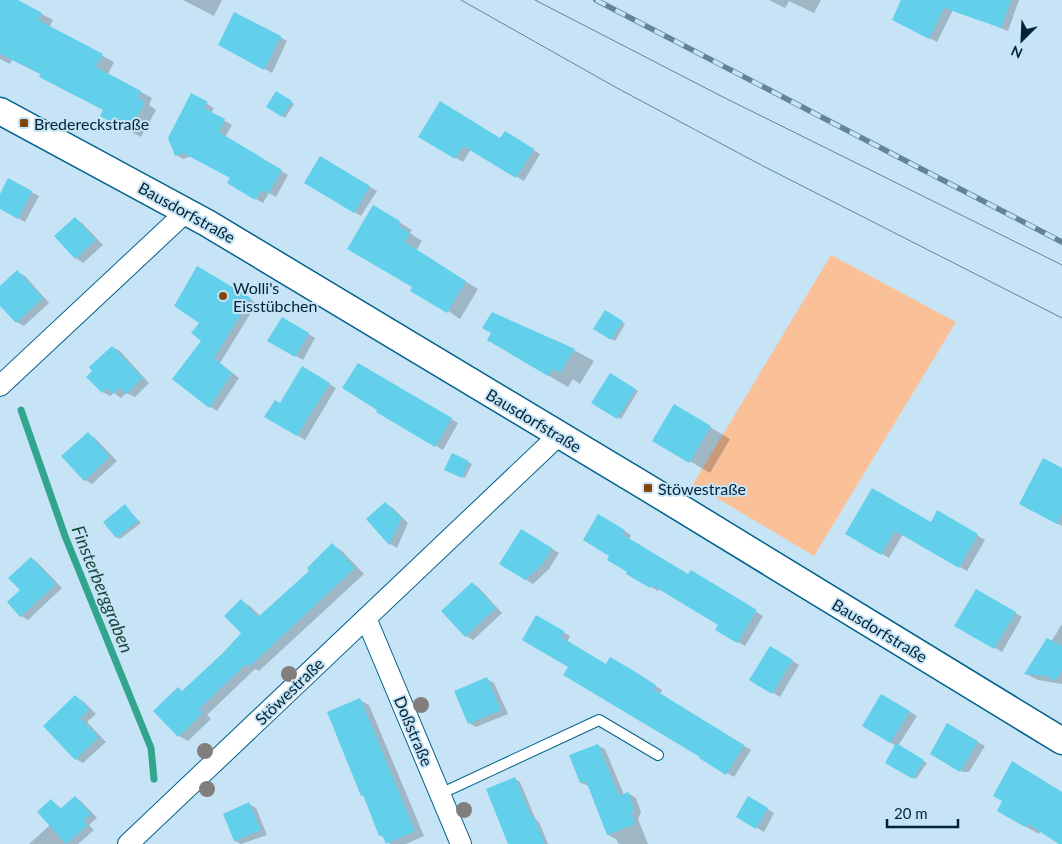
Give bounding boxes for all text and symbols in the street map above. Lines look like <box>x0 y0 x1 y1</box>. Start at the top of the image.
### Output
north arrow <box>997 15 1047 65</box>
text: N <box>1008 42 1025 62</box>
place label: Bredereckstraße <box>34 114 149 133</box>
marker: Bredereckstraße <box>18 117 30 129</box>
street label: Bausdorfstraße <box>135 178 239 246</box>
place label: Wolli's Eisstübchen <box>233 278 317 315</box>
marker: Wolli's Eisstübchen <box>217 290 229 302</box>
street label: Bausdorfstraße <box>483 384 585 456</box>
place label: Stöwestraße <box>658 479 746 498</box>
marker: Stöwestraße <box>642 482 654 494</box>
water label: Finsterberggraben <box>67 522 139 656</box>
street label: Bausdorfstraße <box>829 594 931 666</box>
street label: Stöwestraße <box>251 654 327 728</box>
street label: Doßstraße <box>391 693 437 769</box>
scale bar <box>887 796 958 828</box>
text: 20 m <box>894 804 928 822</box>

